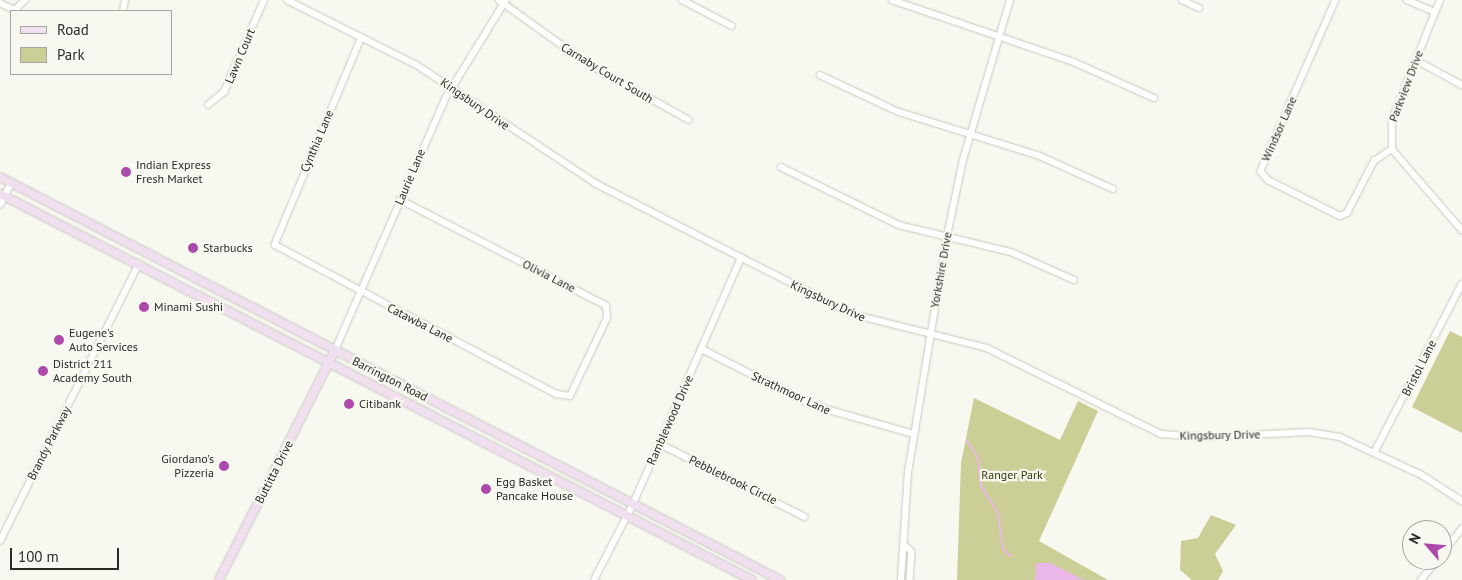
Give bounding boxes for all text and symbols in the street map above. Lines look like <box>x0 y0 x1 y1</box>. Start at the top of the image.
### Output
legend <box>10 10 172 75</box>
text: Road <box>57 20 89 39</box>
street label: Lawn Court <box>222 26 258 86</box>
street label: Carnaby Court South <box>558 40 656 106</box>
text: Park <box>57 45 85 64</box>
street label: Parkview Drive <box>1386 48 1426 124</box>
street label: Kingsbury Drive <box>438 75 512 133</box>
street label: Windsor Lane <box>1258 94 1300 164</box>
street label: Cynthia Lane <box>297 108 337 174</box>
street label: Laurie Lane <box>392 147 428 207</box>
place label: Indian Express Fresh Market <box>136 158 211 186</box>
marker: Indian Express Fresh Market <box>120 166 132 178</box>
street label: Yorkshire Drive <box>927 231 955 309</box>
place label: Starbucks <box>203 241 253 255</box>
marker: Starbucks <box>187 242 199 254</box>
street label: Olivia Lane <box>520 256 578 296</box>
street label: Kingsbury Drive <box>788 277 868 325</box>
place label: Minami Sushi <box>154 300 223 314</box>
street label: Catawba Lane <box>385 300 455 346</box>
marker: Minami Sushi <box>138 301 150 313</box>
place label: Eugene's Auto Services <box>69 326 138 354</box>
marker: Eugene's Auto Services <box>53 334 65 346</box>
street label: Bristol Lane <box>1399 338 1439 398</box>
street label: Barrington Road <box>350 354 430 404</box>
place label: District 211 Academy South <box>53 357 132 385</box>
marker: District 211 Academy South <box>37 365 49 377</box>
street label: Strathmoor Lane <box>749 368 833 418</box>
street label: Ramblewood Drive <box>644 373 696 467</box>
place label: Citibank <box>359 397 401 411</box>
marker: Citibank <box>343 398 355 410</box>
street label: Brandy Parkway <box>24 404 74 482</box>
street label: Kingsbury Drive <box>1179 427 1261 443</box>
street label: Buttitta Drive <box>252 438 296 506</box>
place label: Giordano's Pizzeria <box>161 452 214 480</box>
street label: Pebblebrook Circle <box>686 452 780 508</box>
marker: Giordano's Pizzeria <box>218 460 230 472</box>
park label: Ranger Park <box>981 468 1043 482</box>
place label: Egg Basket Pancake House <box>496 475 573 503</box>
marker: Egg Basket Pancake House <box>480 483 492 495</box>
north arrow <box>1402 520 1452 570</box>
text: N <box>1404 530 1425 547</box>
scale bar <box>12 538 121 570</box>
text: 100 m <box>18 547 59 566</box>

